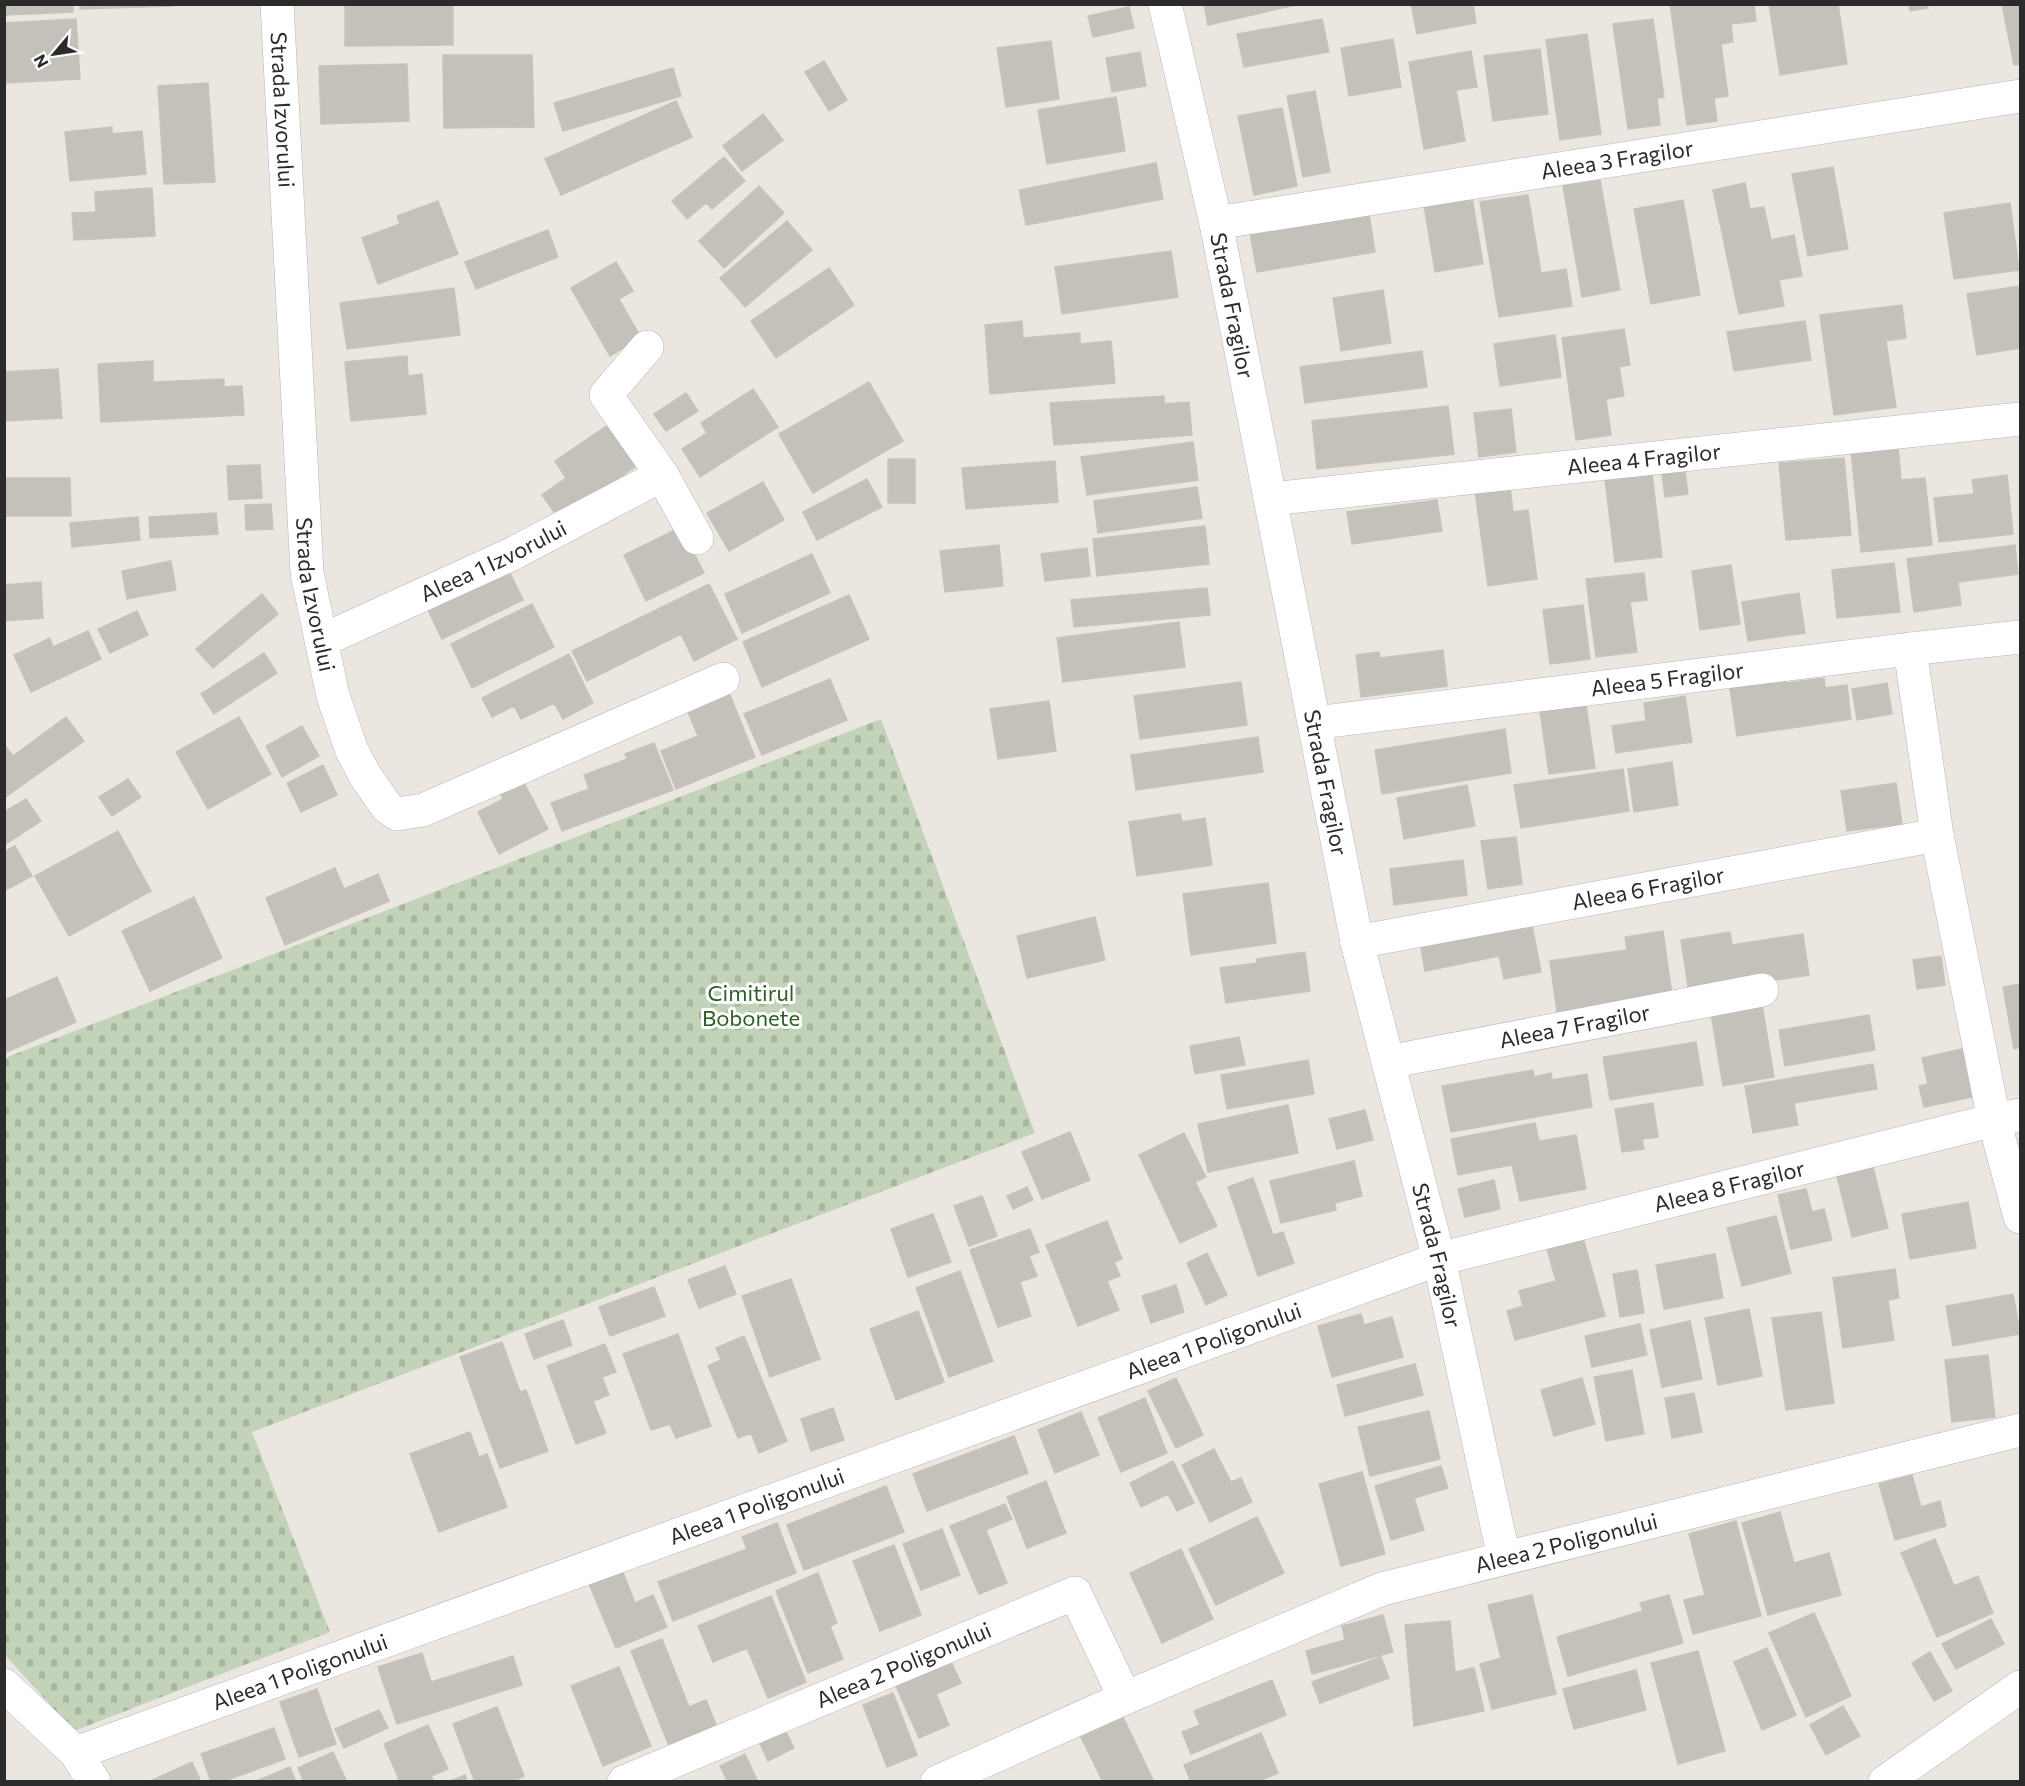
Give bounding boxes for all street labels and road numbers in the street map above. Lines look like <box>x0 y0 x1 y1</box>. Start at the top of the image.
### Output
street label: Strada Izvorului <box>265 31 301 188</box>
street label: Aleea 3 Fragilor <box>1539 134 1695 185</box>
street label: Strada Fragilor <box>1205 230 1260 381</box>
street label: Aleea 4 Fragilor <box>1565 437 1722 480</box>
street label: Aleea 1 Izvorului <box>416 514 571 607</box>
street label: Strada Izvorului <box>291 517 341 674</box>
street label: Aleea 5 Fragilor <box>1589 656 1746 702</box>
street label: Strada Fragilor <box>1299 707 1354 858</box>
street label: Aleea 6 Fragilor <box>1569 860 1727 915</box>
street label: Aleea 7 Fragilor <box>1497 998 1652 1053</box>
street label: Aleea 8 Fragilor <box>1651 1154 1808 1218</box>
street label: Strada Fragilor <box>1407 1180 1468 1330</box>
street label: Aleea 1 Poligonului <box>1122 1296 1305 1384</box>
street label: Aleea 1 Poligonului <box>665 1462 848 1550</box>
street label: Aleea 2 Poligonului <box>1472 1507 1660 1578</box>
street label: Aleea 2 Poligonului <box>812 1616 995 1713</box>
street label: Aleea 1 Poligonului <box>208 1627 391 1716</box>

